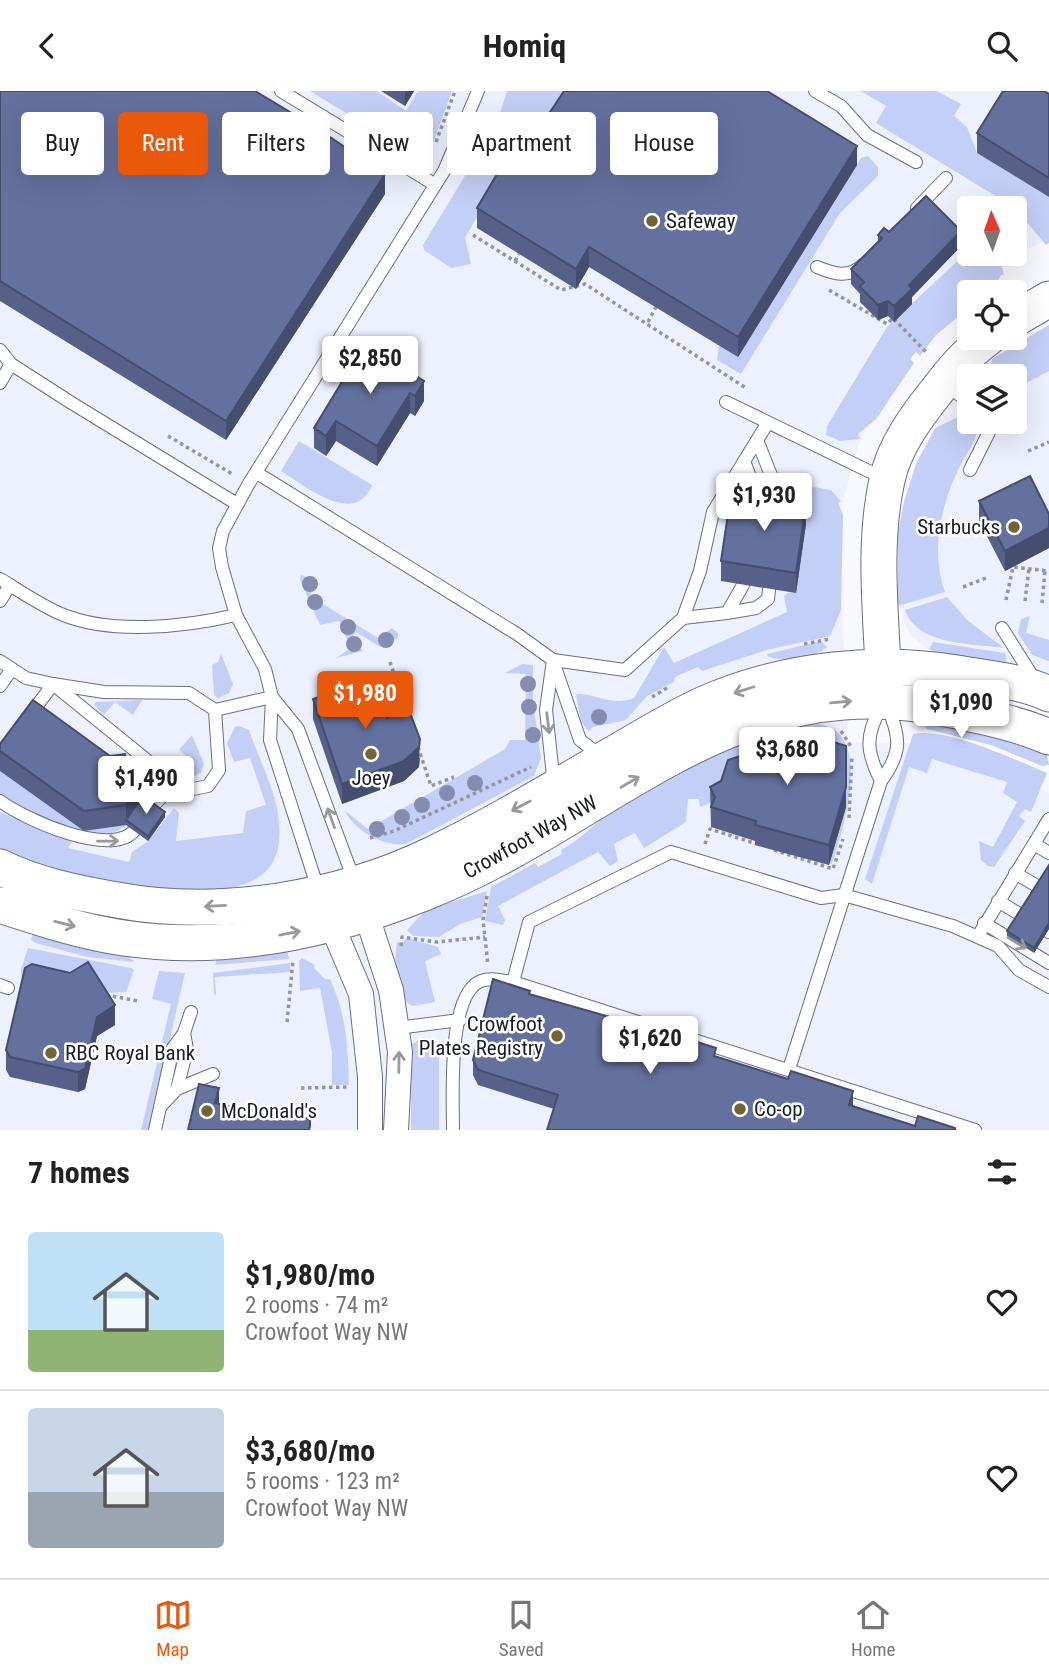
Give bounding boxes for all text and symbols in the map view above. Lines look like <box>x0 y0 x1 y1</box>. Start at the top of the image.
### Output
icon: back <box>28 27 66 65</box>
text: Homiq <box>483 27 566 65</box>
icon: search <box>983 27 1021 65</box>
chip: Buy <box>21 112 104 175</box>
chip: Rent <box>118 112 208 175</box>
chip: Filters <box>222 112 330 175</box>
chip: New <box>344 112 433 175</box>
chip: Apartment <box>447 112 596 175</box>
chip: House <box>610 112 718 175</box>
north arrow <box>957 196 1027 266</box>
map controls <box>957 196 1027 434</box>
place label: Safeway <box>666 209 736 233</box>
marker: Safeway <box>644 213 660 229</box>
button: locate <box>957 280 1027 350</box>
pin: $2,850 <box>313 337 427 396</box>
text: $2,850 <box>338 345 402 372</box>
button: layers <box>957 364 1027 434</box>
pin: $1,930 <box>707 473 821 533</box>
text: $1,930 <box>732 482 796 509</box>
place label: Starbucks <box>917 515 1000 539</box>
marker: Starbucks <box>1006 519 1022 535</box>
pin: $1,980 <box>308 671 422 731</box>
text: $1,980 <box>333 680 397 707</box>
pin: $1,090 <box>904 681 1018 740</box>
one-way arrow <box>733 685 755 698</box>
text: $1,090 <box>929 689 993 716</box>
one-way arrow <box>829 695 852 708</box>
one-way arrow <box>541 712 554 734</box>
pin: $3,680 <box>730 727 844 787</box>
text: $3,680 <box>755 736 819 763</box>
marker: Joey <box>363 746 379 762</box>
pin: $1,490 <box>89 757 203 816</box>
text: $1,490 <box>114 765 178 792</box>
place label: Joey <box>351 766 391 790</box>
one-way arrow <box>620 774 640 788</box>
street label: Crowfoot Way NW <box>459 790 601 884</box>
one-way arrow <box>511 800 532 814</box>
one-way arrow <box>324 808 336 830</box>
one-way arrow <box>96 834 119 848</box>
one-way arrow <box>204 900 227 913</box>
one-way arrow <box>54 918 76 931</box>
one-way arrow <box>278 926 301 939</box>
one-way arrow <box>1006 936 1026 950</box>
place label: Crowfoot Plates Registry <box>419 1012 543 1060</box>
pin: $1,620 <box>593 1017 707 1076</box>
text: $1,620 <box>618 1025 682 1052</box>
marker: Crowfoot Plates Registry <box>549 1028 565 1044</box>
place label: RBC Royal Bank <box>65 1041 196 1065</box>
marker: RBC Royal Bank <box>43 1045 59 1061</box>
one-way arrow <box>392 1051 406 1074</box>
place label: Co-op <box>754 1097 803 1121</box>
place label: McDonald's <box>221 1099 317 1123</box>
marker: Co-op <box>732 1101 748 1117</box>
marker: McDonald's <box>199 1103 215 1119</box>
icon: filters <box>983 1153 1021 1191</box>
text: 7 homes <box>28 1155 130 1190</box>
text: $1,980/mo <box>245 1257 375 1292</box>
icon: home <box>84 1260 168 1344</box>
icon: heart <box>983 1283 1021 1321</box>
text: 2 rooms · 74 m² <box>245 1292 388 1319</box>
text: Crowfoot Way NW <box>245 1319 408 1346</box>
text: $3,680/mo <box>245 1433 375 1468</box>
icon: home <box>84 1436 168 1520</box>
icon: heart <box>983 1459 1021 1497</box>
text: 5 rooms · 123 m² <box>245 1468 400 1495</box>
text: Crowfoot Way NW <box>245 1495 408 1522</box>
tab: Map <box>154 1596 192 1661</box>
tab: Saved <box>499 1596 544 1661</box>
tab: Home <box>851 1596 895 1661</box>

